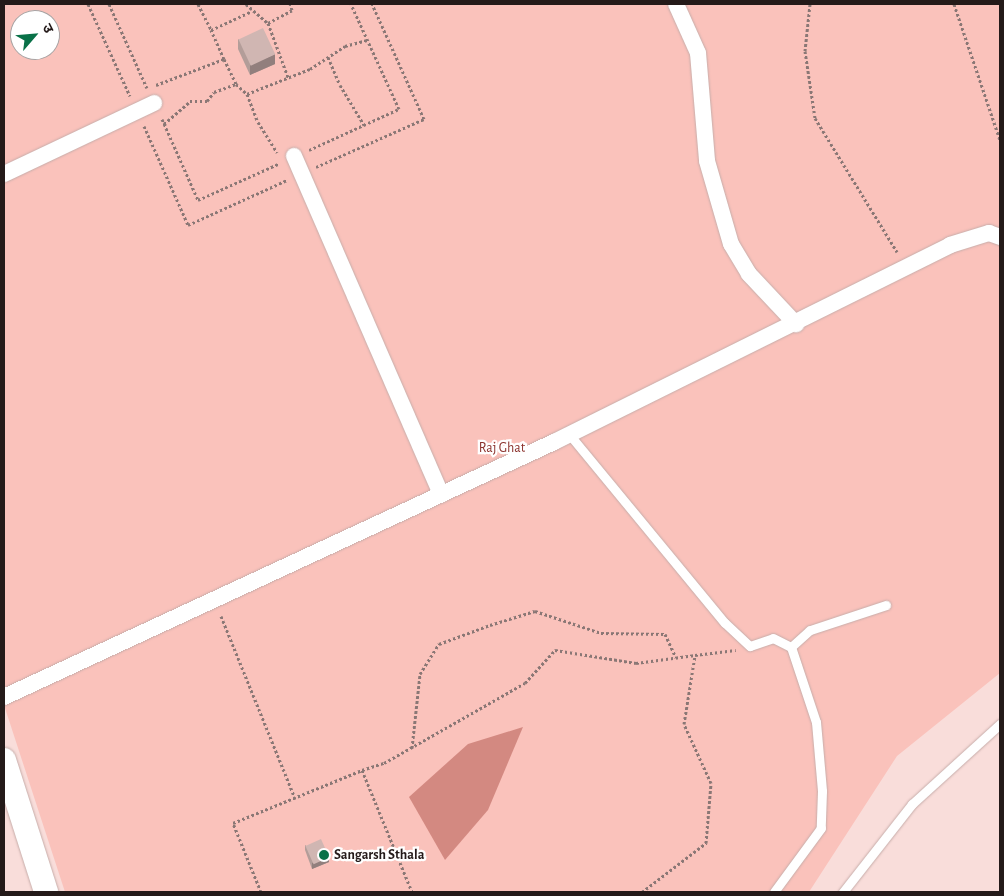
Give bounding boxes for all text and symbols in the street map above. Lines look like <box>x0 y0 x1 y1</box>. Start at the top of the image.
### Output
north arrow <box>10 10 60 60</box>
text: उ <box>39 22 56 35</box>
park label: Raj Ghat <box>479 440 525 456</box>
place label: Sangarsh Sthala <box>334 847 424 863</box>
marker: Sangarsh Sthala <box>318 849 330 861</box>

